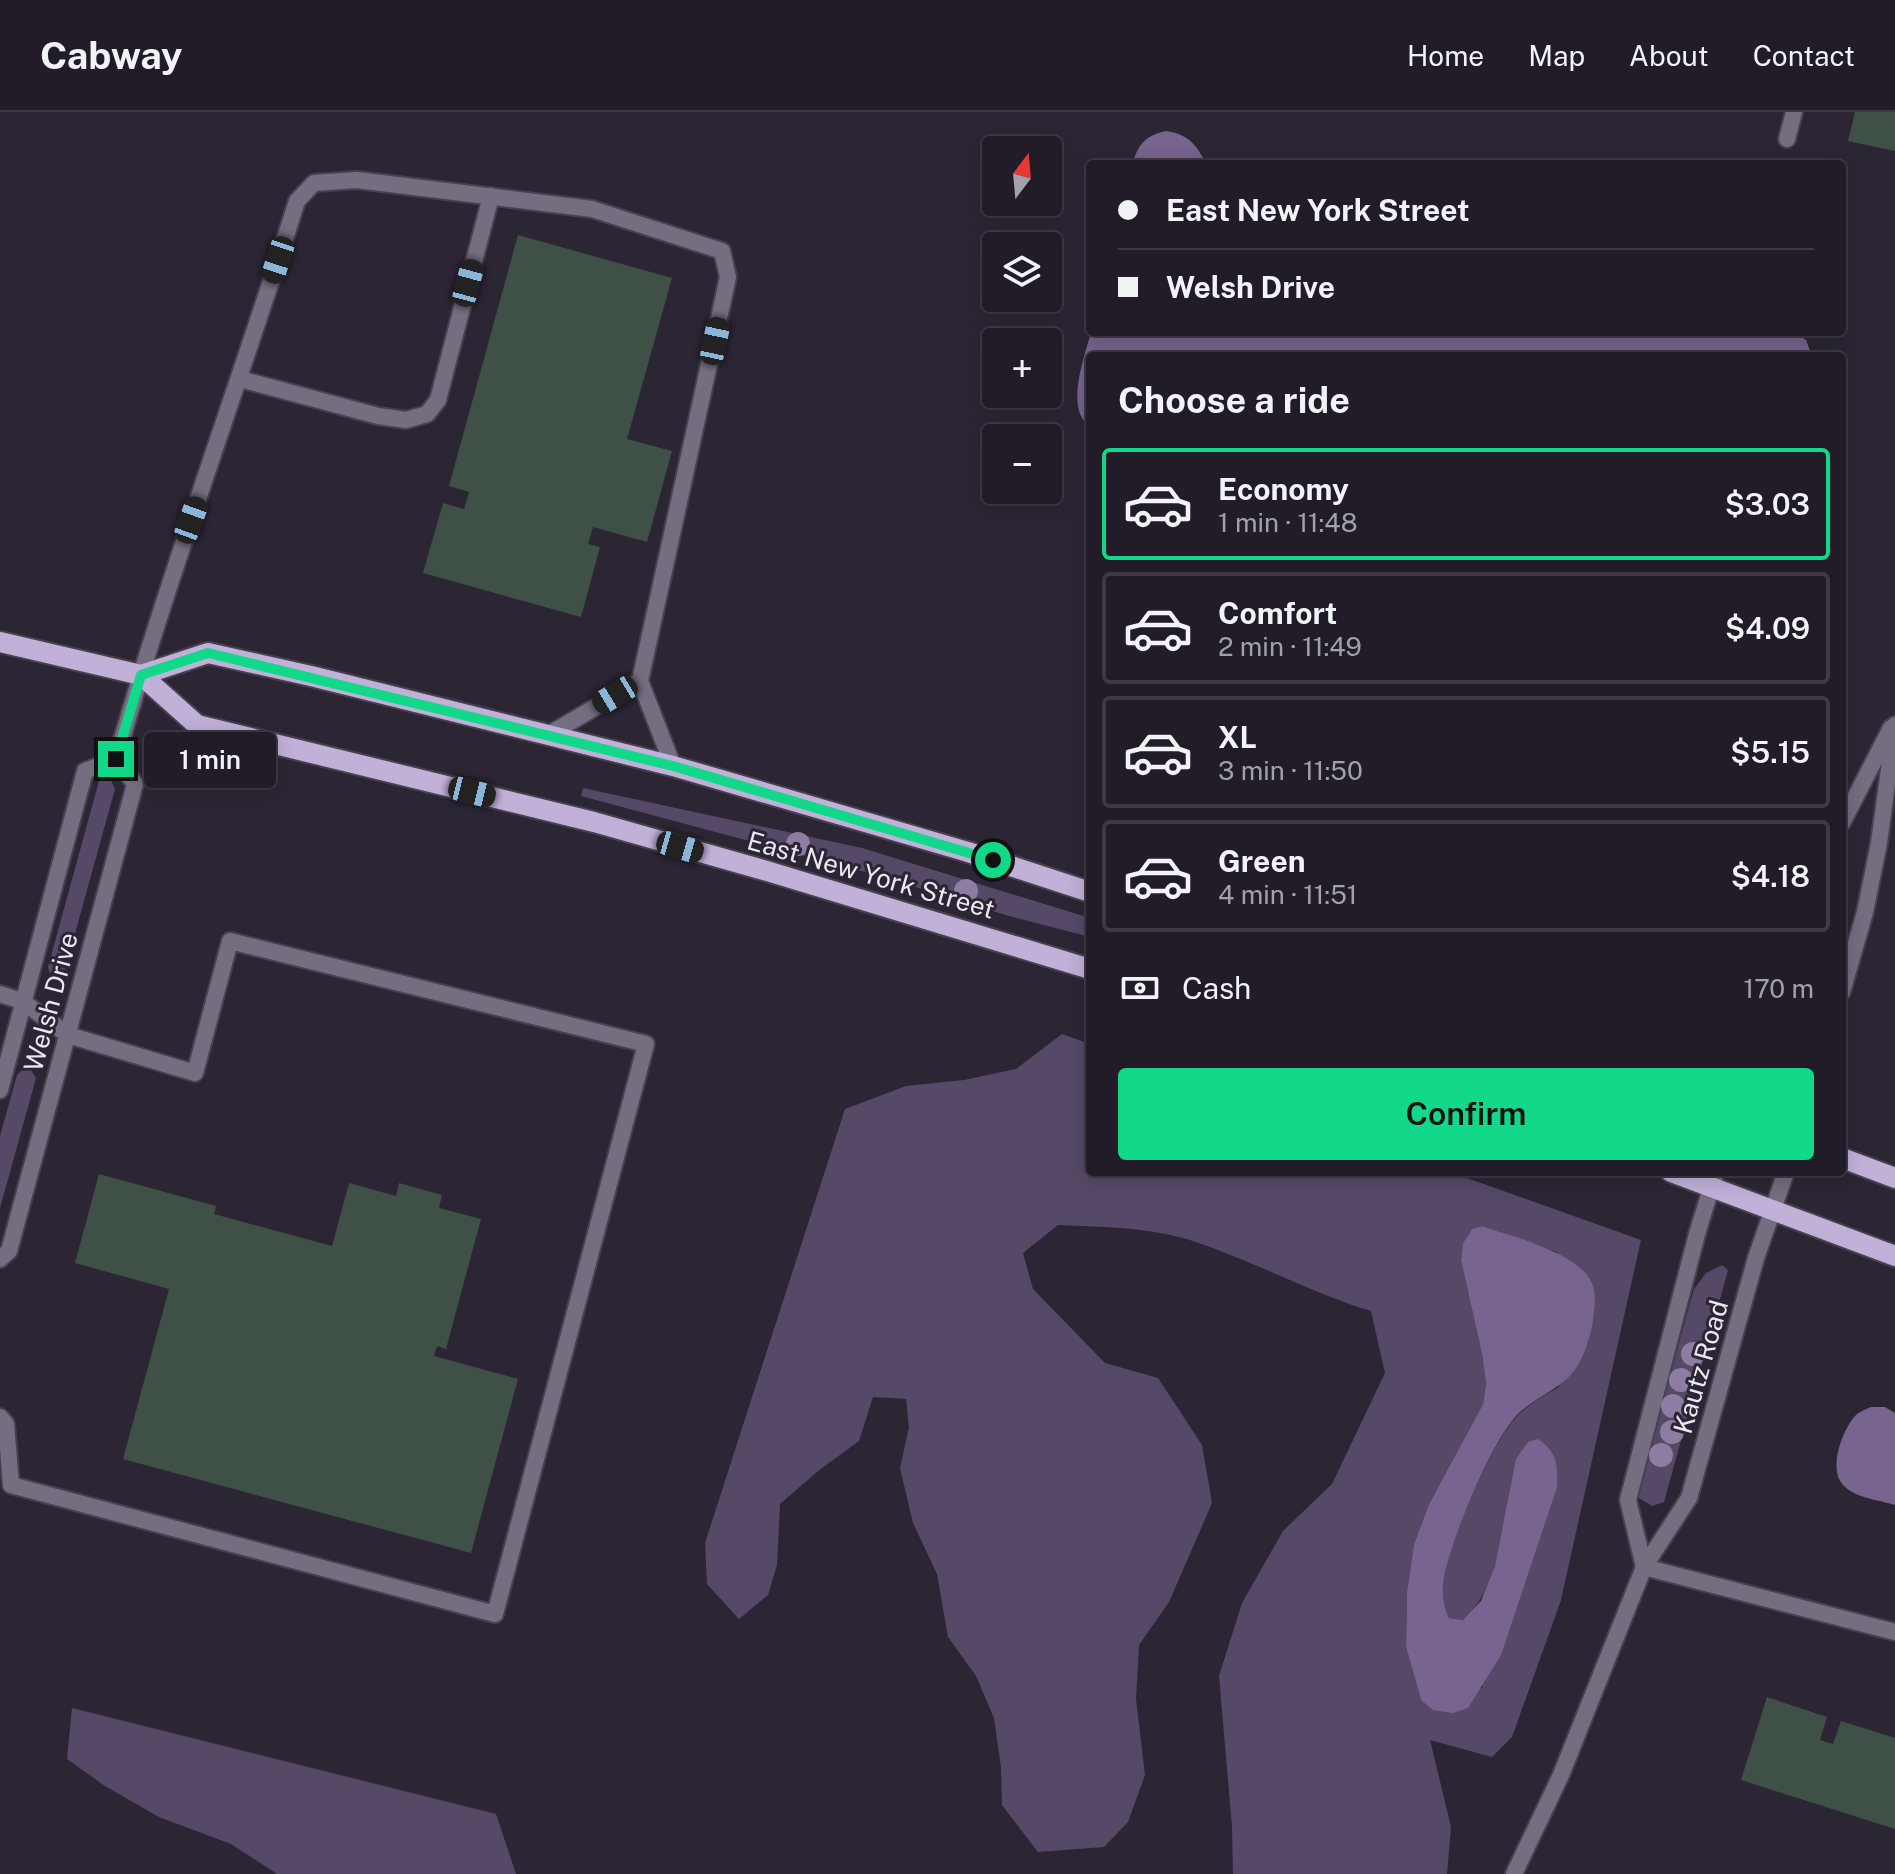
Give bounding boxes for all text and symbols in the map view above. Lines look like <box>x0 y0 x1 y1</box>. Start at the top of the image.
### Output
text: Cabway <box>40 33 182 78</box>
text: Home <box>1407 39 1484 72</box>
text: Map <box>1528 39 1585 72</box>
text: About <box>1629 39 1709 72</box>
text: Contact <box>1753 39 1855 72</box>
north arrow <box>982 136 1062 216</box>
map controls <box>982 136 1062 504</box>
text: East New York Street <box>1166 192 1470 228</box>
button: layers <box>982 232 1062 312</box>
car <box>259 233 297 287</box>
car <box>450 257 486 309</box>
text: Welsh Drive <box>1166 269 1335 305</box>
car <box>698 315 732 367</box>
button: + <box>982 328 1062 408</box>
text: Choose a ride <box>1118 379 1350 421</box>
button: − <box>982 424 1062 504</box>
icon: car <box>1122 468 1194 540</box>
text: Economy <box>1218 471 1349 507</box>
text: $3.03 <box>1725 486 1810 522</box>
car <box>172 493 210 547</box>
text: 1 min · 11:48 <box>1218 507 1357 538</box>
icon: car <box>1122 592 1194 664</box>
text: Comfort <box>1218 595 1337 631</box>
text: $4.09 <box>1725 610 1810 646</box>
text: 2 min · 11:49 <box>1218 631 1362 662</box>
car <box>588 672 642 718</box>
icon: car <box>1122 716 1194 788</box>
text: XL <box>1218 719 1257 755</box>
callout: 1 min <box>144 731 276 787</box>
text: $5.15 <box>1730 734 1810 770</box>
route end <box>98 741 134 777</box>
text: 1 min <box>179 744 241 775</box>
text: 3 min · 11:50 <box>1218 755 1363 786</box>
car <box>446 775 498 809</box>
street label: East New York Street <box>744 824 998 925</box>
car <box>654 829 706 865</box>
icon: car <box>1122 840 1194 912</box>
route start <box>975 842 1011 878</box>
text: Green <box>1218 843 1305 879</box>
text: $4.18 <box>1731 858 1810 894</box>
text: 4 min · 11:51 <box>1218 879 1357 910</box>
street label: Welsh Drive <box>17 929 84 1075</box>
icon: cash <box>1118 966 1162 1010</box>
text: Cash <box>1182 970 1251 1006</box>
text: 170 m <box>1744 973 1814 1004</box>
button: Confirm <box>1118 1068 1814 1160</box>
street label: Kautz Road <box>1667 1297 1734 1437</box>

